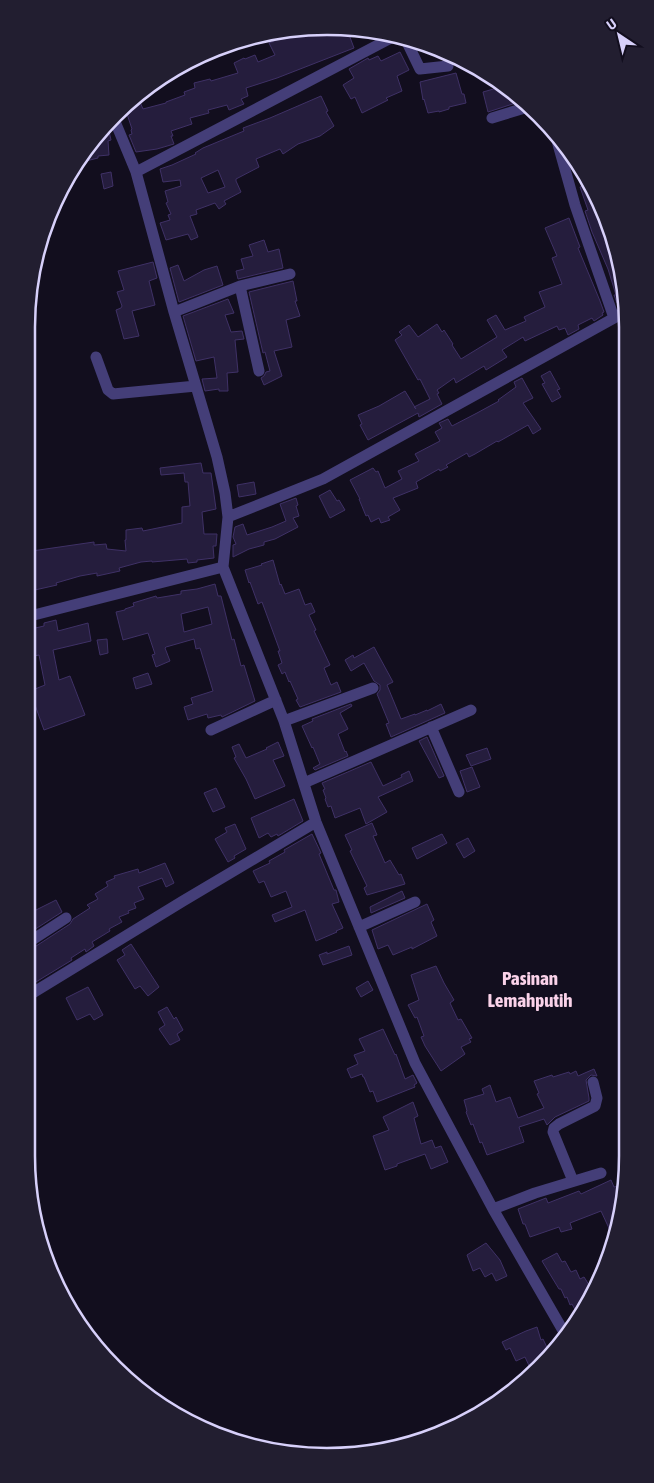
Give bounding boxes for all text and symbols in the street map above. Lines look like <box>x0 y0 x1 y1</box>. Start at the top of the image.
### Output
north arrow <box>594 10 644 60</box>
text: U <box>604 15 620 33</box>
district label: Pasinan Lemahputih <box>488 967 572 1011</box>

